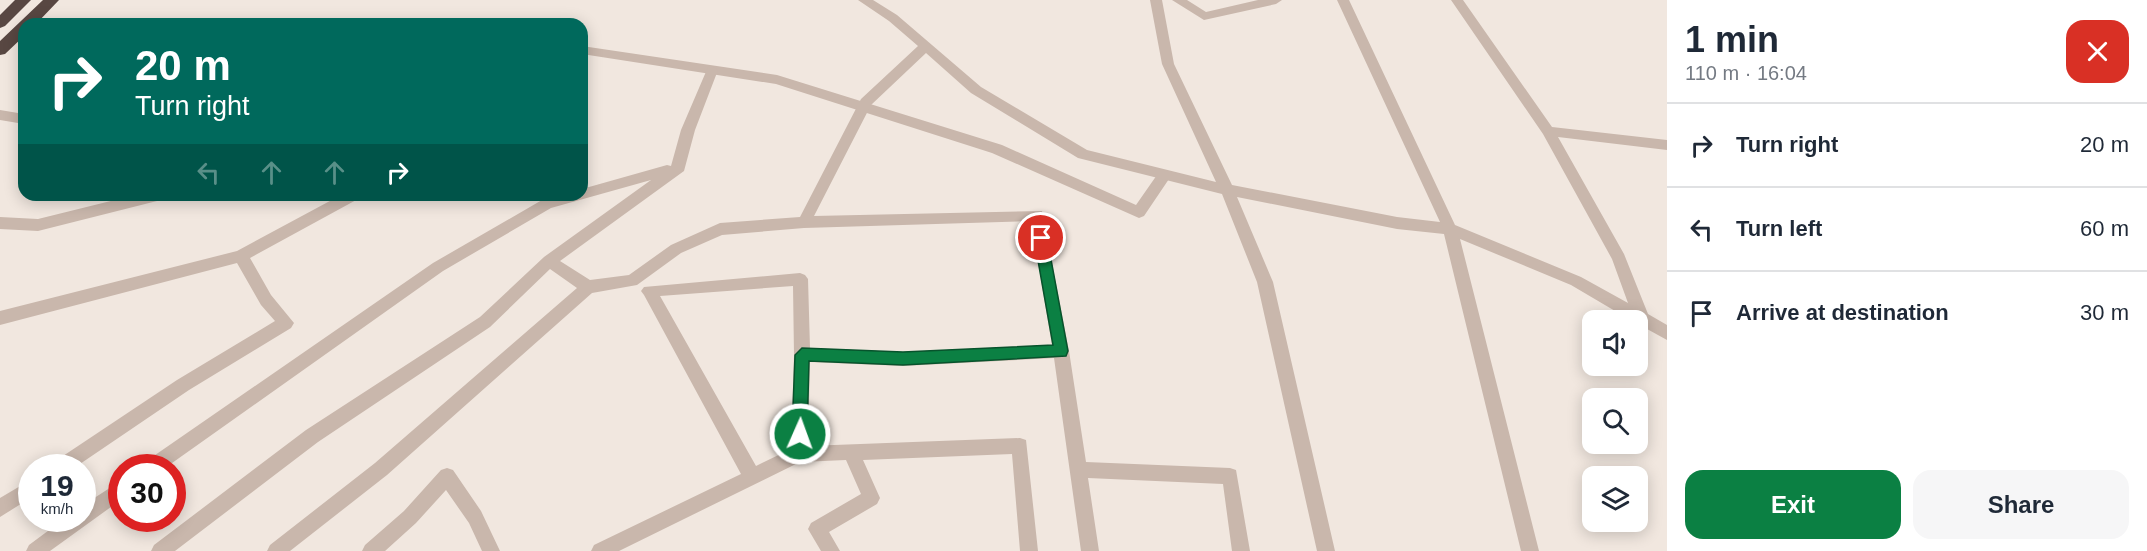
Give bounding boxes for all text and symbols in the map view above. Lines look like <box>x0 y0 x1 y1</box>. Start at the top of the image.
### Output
text: 1 min <box>1685 19 1779 60</box>
button: close <box>2066 20 2129 83</box>
icon: right <box>36 42 114 120</box>
text: 20 m <box>135 42 231 89</box>
text: 110 m · 16:04 <box>1685 62 1807 84</box>
text: Turn right <box>135 91 250 121</box>
icon: right <box>1685 129 1718 162</box>
text: Turn right <box>1736 132 1838 157</box>
text: 20 m <box>2080 132 2129 157</box>
icon: left <box>192 156 225 189</box>
icon: ahead <box>255 156 288 189</box>
icon: ahead <box>318 156 351 189</box>
icon: right <box>381 156 414 189</box>
pin <box>1015 212 1066 263</box>
icon: left <box>1685 213 1718 246</box>
text: Turn left <box>1736 216 1822 241</box>
text: 60 m <box>2080 216 2129 241</box>
icon: arrive <box>1024 221 1057 254</box>
icon: arrive <box>1685 297 1718 330</box>
text: Arrive at destination <box>1736 300 1949 325</box>
text: 30 m <box>2080 300 2129 325</box>
map controls <box>1582 310 1648 532</box>
button: sound <box>1582 310 1648 376</box>
button: search <box>1582 388 1648 454</box>
position arrow <box>768 402 832 466</box>
speed limit sign: 30 <box>108 454 186 532</box>
button: layers <box>1582 466 1648 532</box>
text: 19 <box>40 469 74 502</box>
button: Exit <box>1685 470 1901 539</box>
button: Share <box>1913 470 2129 539</box>
text: km/h <box>41 500 73 517</box>

